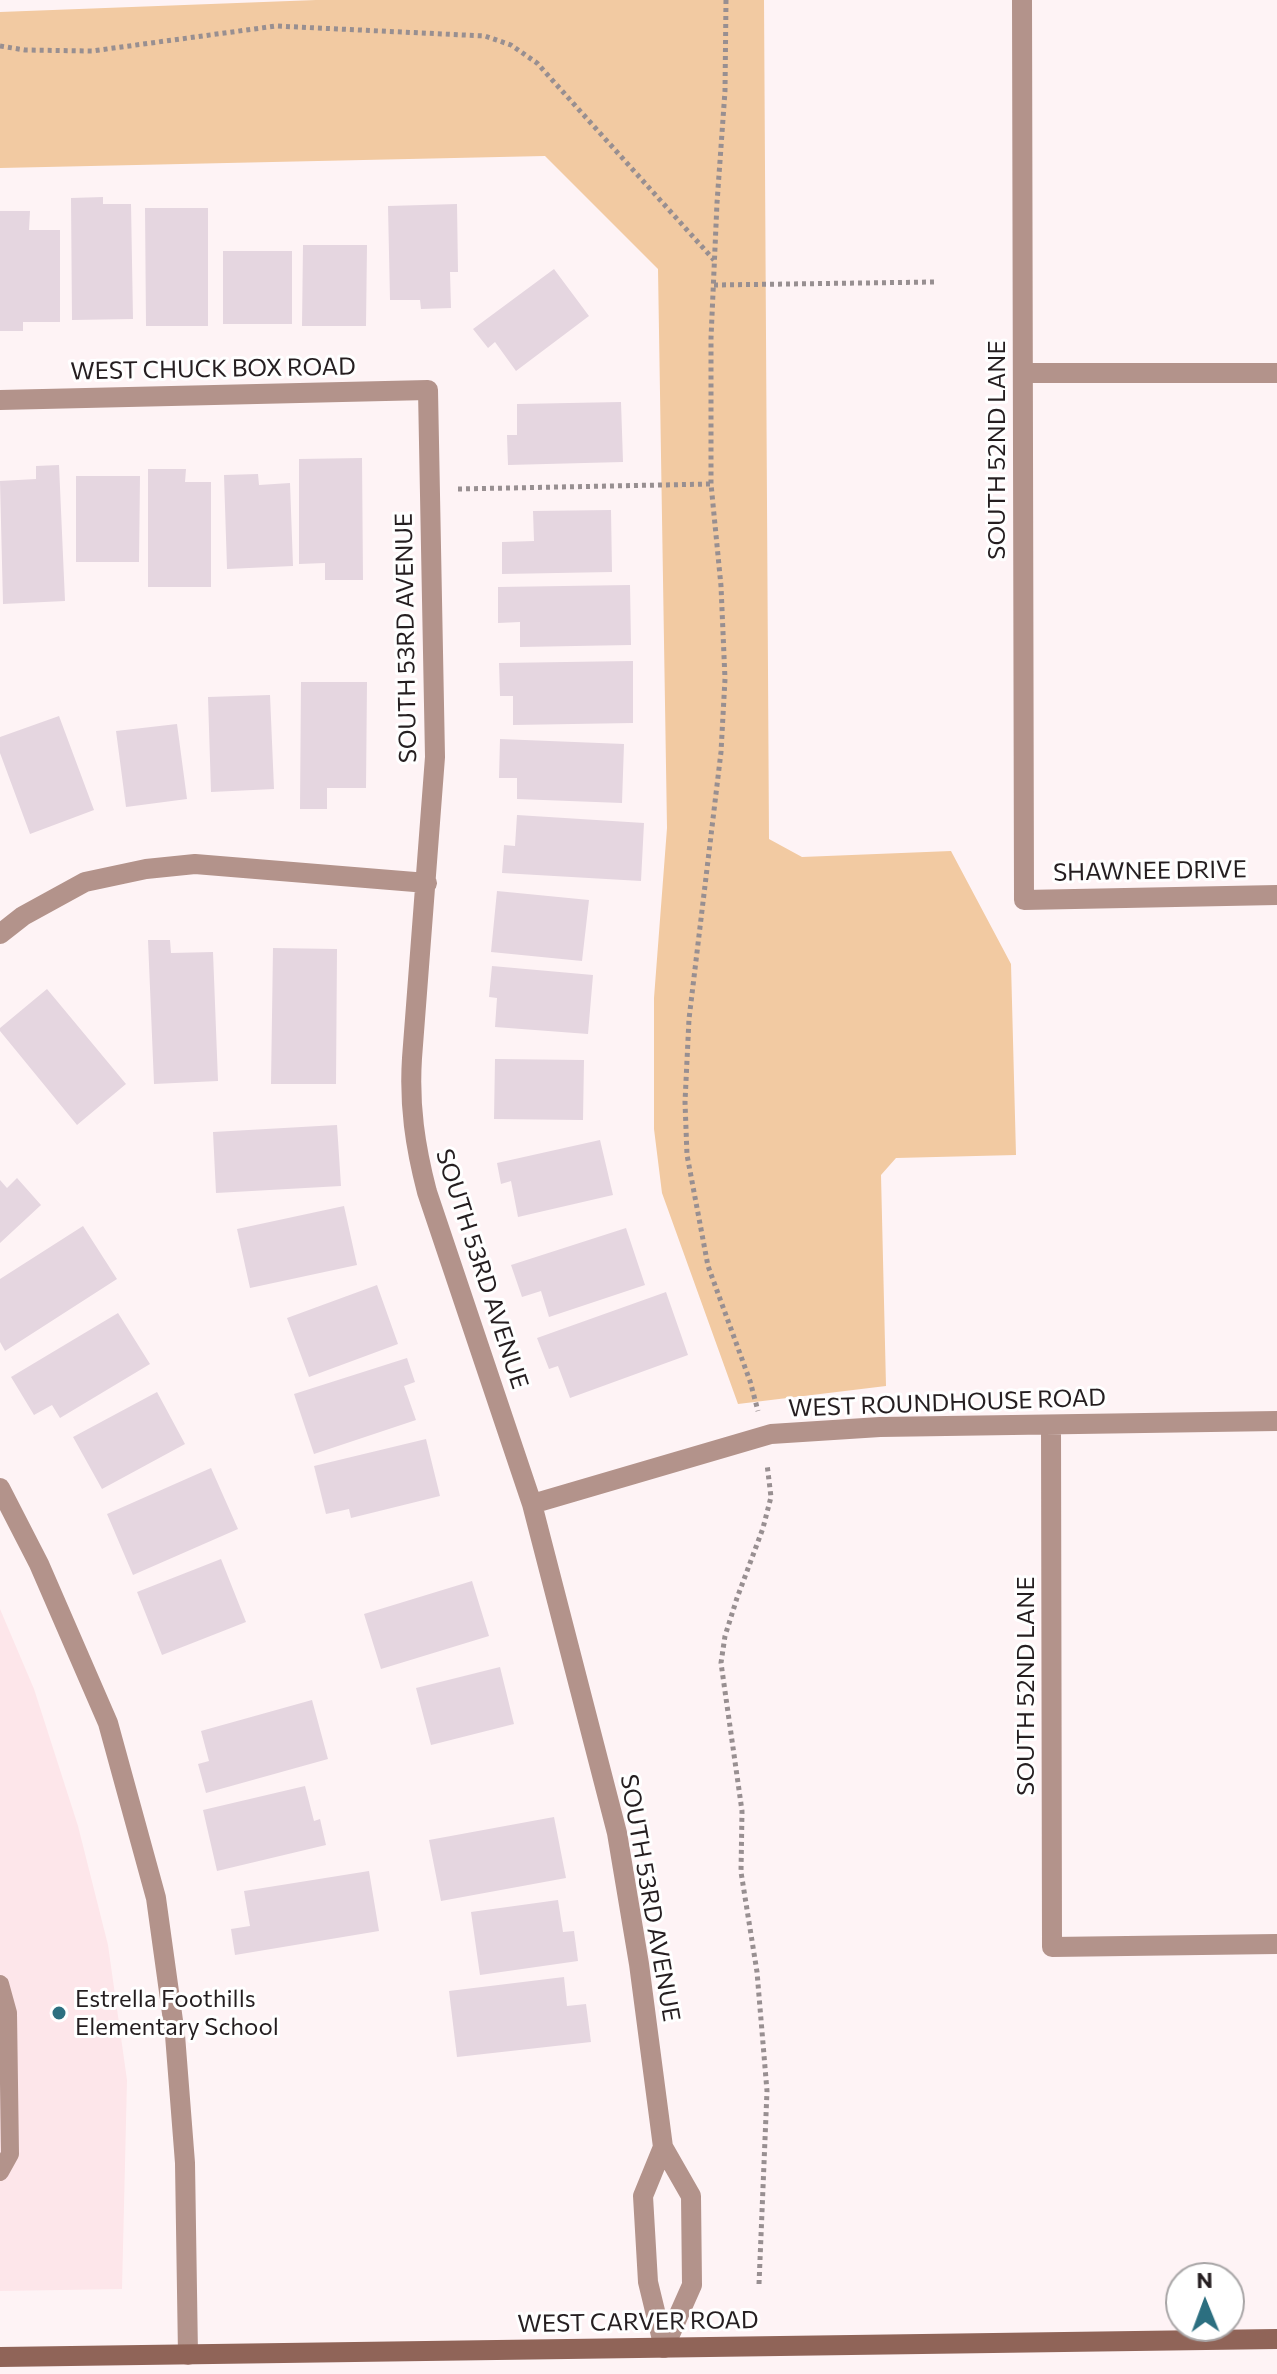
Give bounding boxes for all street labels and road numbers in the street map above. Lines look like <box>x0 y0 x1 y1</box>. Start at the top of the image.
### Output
street label: SOUTH 52ND LANE <box>983 340 1011 560</box>
street label: WEST CHUCK BOX ROAD <box>70 352 356 386</box>
street label: SOUTH 53RD AVENUE <box>389 513 423 763</box>
street label: SHAWNEE DRIVE <box>1053 855 1247 887</box>
street label: SOUTH 53RD AVENUE <box>430 1145 534 1393</box>
street label: WEST ROUNDHOUSE ROAD <box>788 1383 1106 1423</box>
street label: SOUTH 52ND LANE <box>1012 1576 1040 1796</box>
street label: SOUTH 53RD AVENUE <box>614 1772 686 2024</box>
street label: WEST CARVER ROAD <box>517 2305 759 2339</box>

